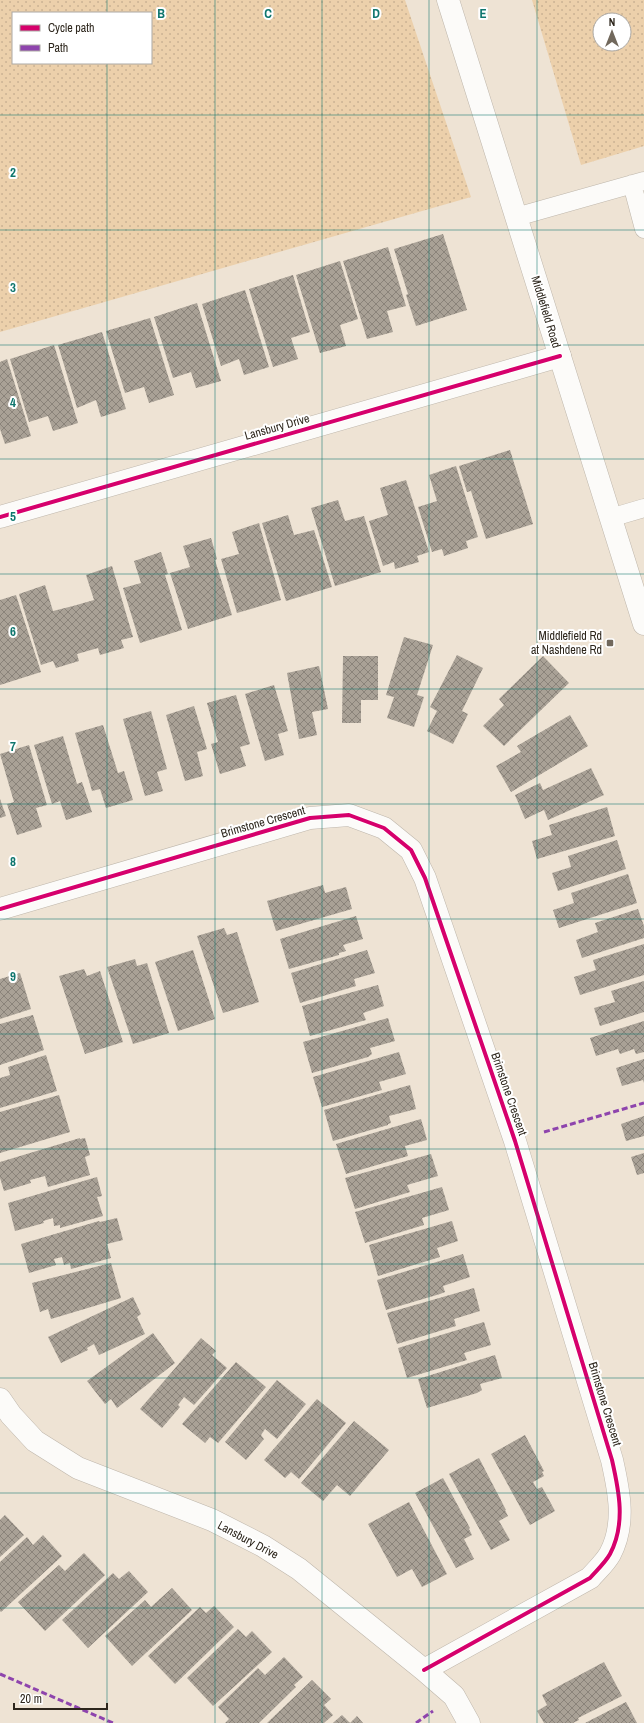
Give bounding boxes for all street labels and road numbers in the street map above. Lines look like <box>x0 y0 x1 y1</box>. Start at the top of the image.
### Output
street label: Middlefield Road <box>527 274 565 350</box>
street label: Lansbury Drive <box>243 410 311 444</box>
street label: Brimstone Crescent <box>219 802 307 842</box>
street label: Brimstone Crescent <box>487 1050 531 1138</box>
street label: Brimstone Crescent <box>585 1360 625 1448</box>
street label: Lansbury Drive <box>215 1517 281 1563</box>

